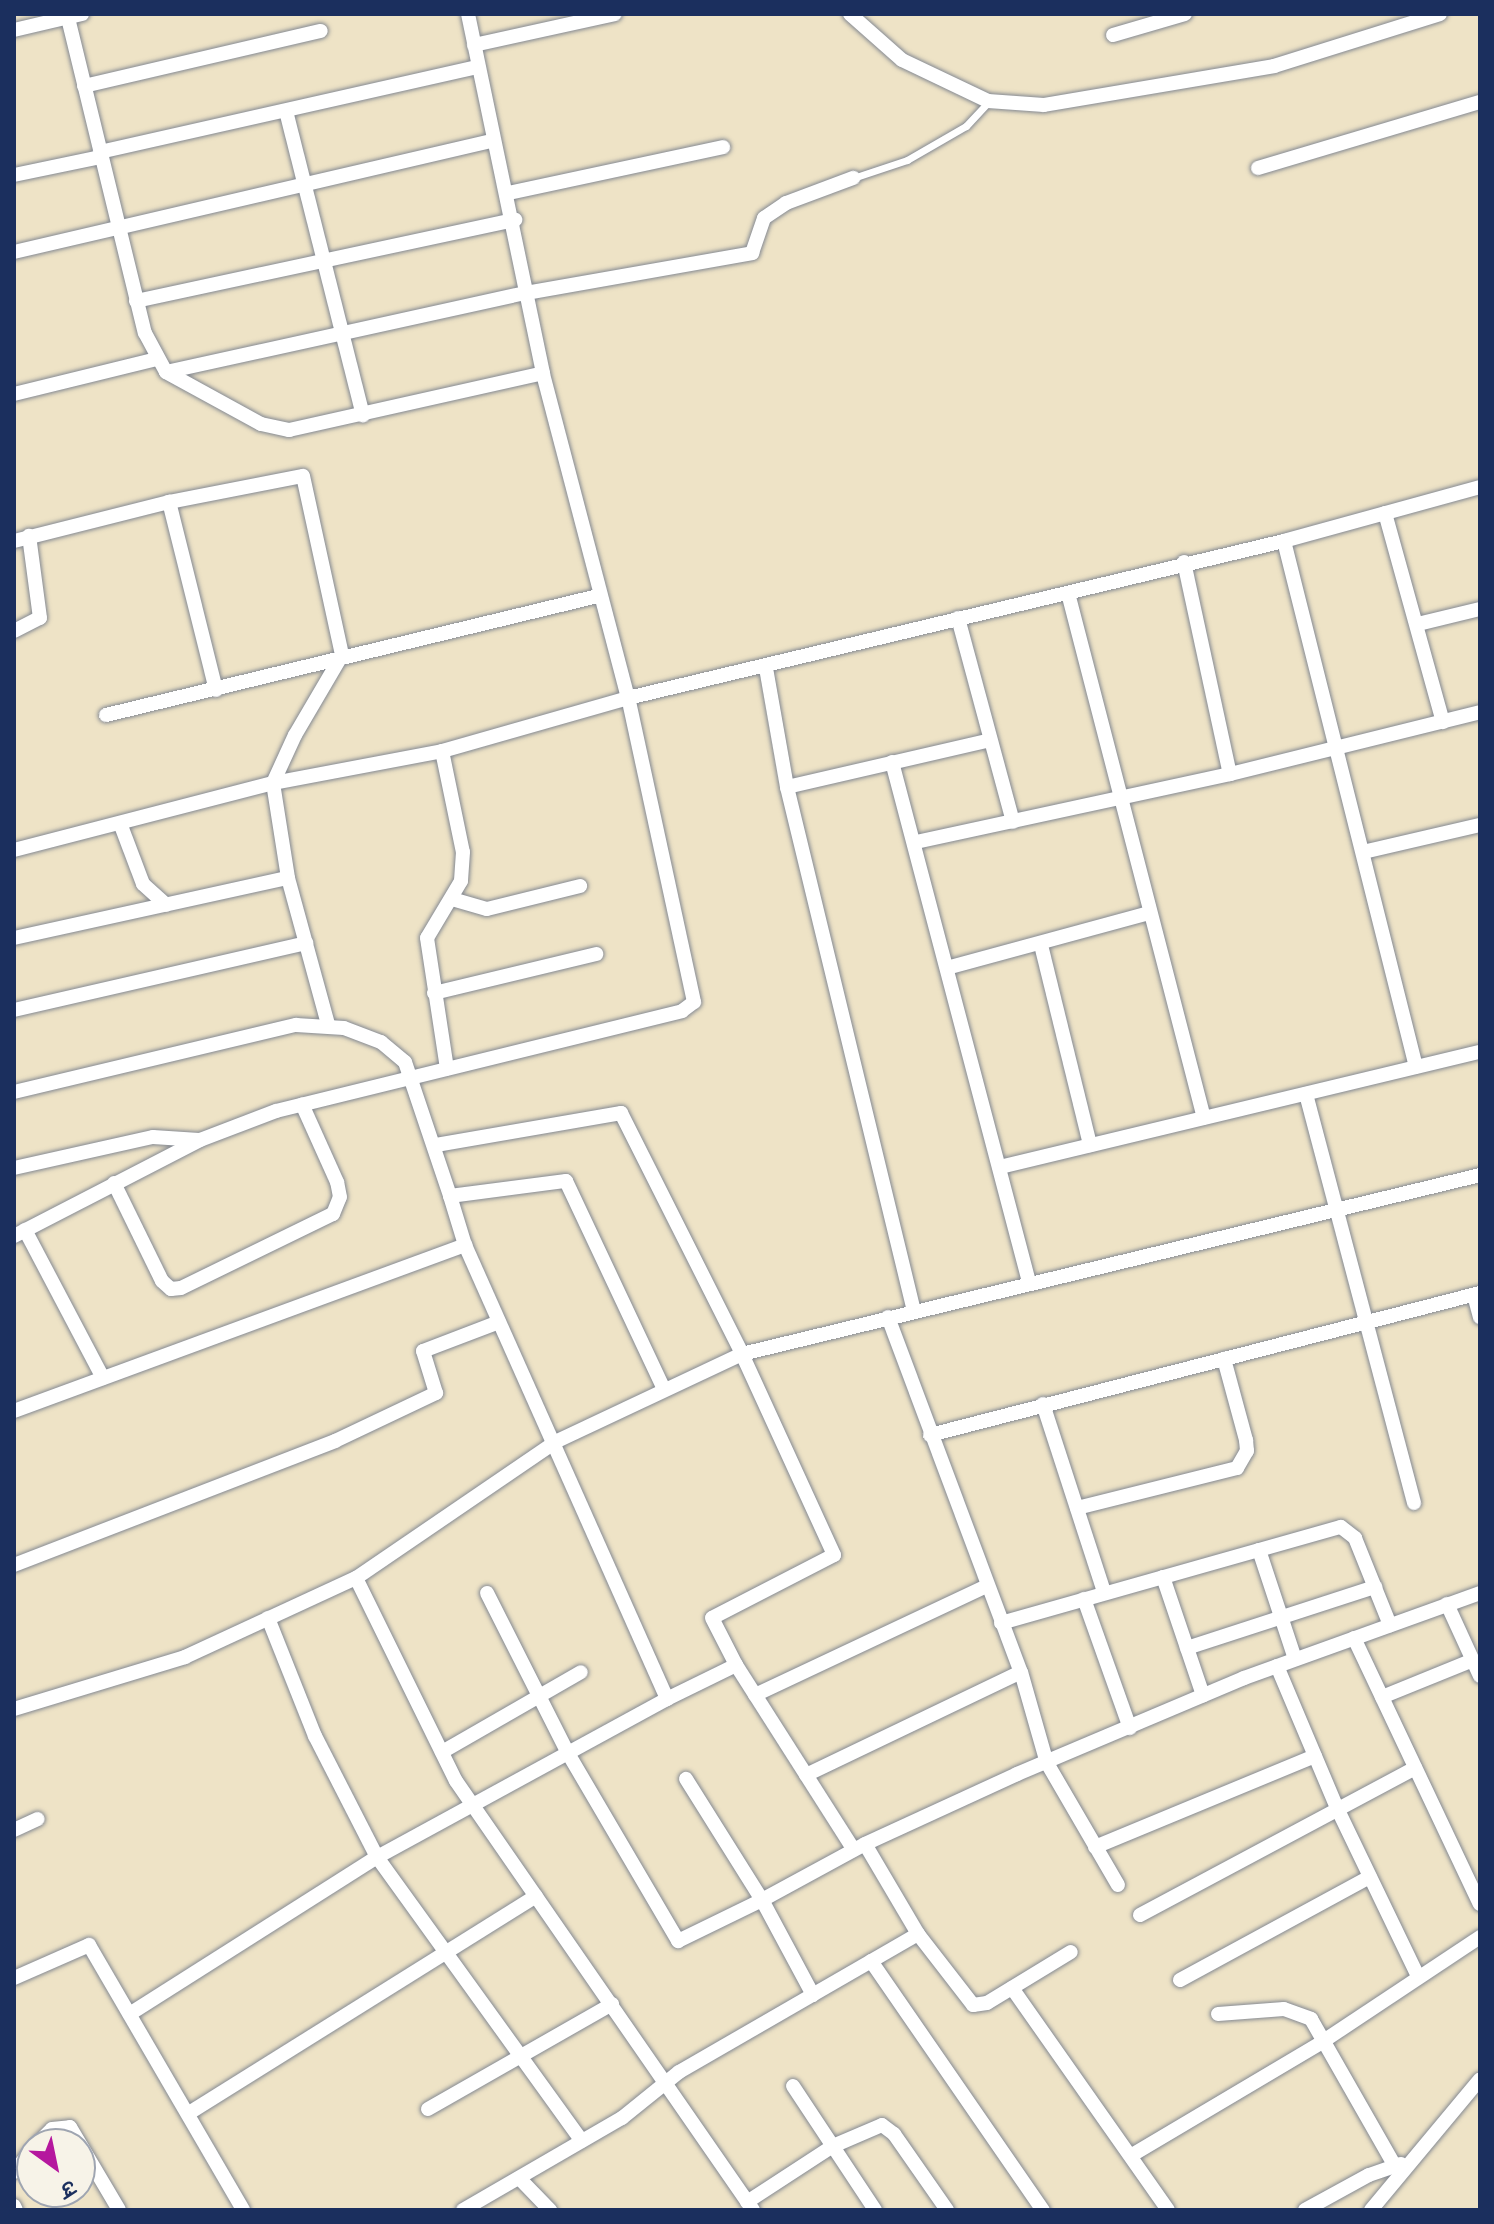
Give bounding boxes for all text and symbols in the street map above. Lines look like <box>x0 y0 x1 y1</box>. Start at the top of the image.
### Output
north arrow <box>16 2128 96 2208</box>
text: उ <box>53 2168 84 2205</box>

